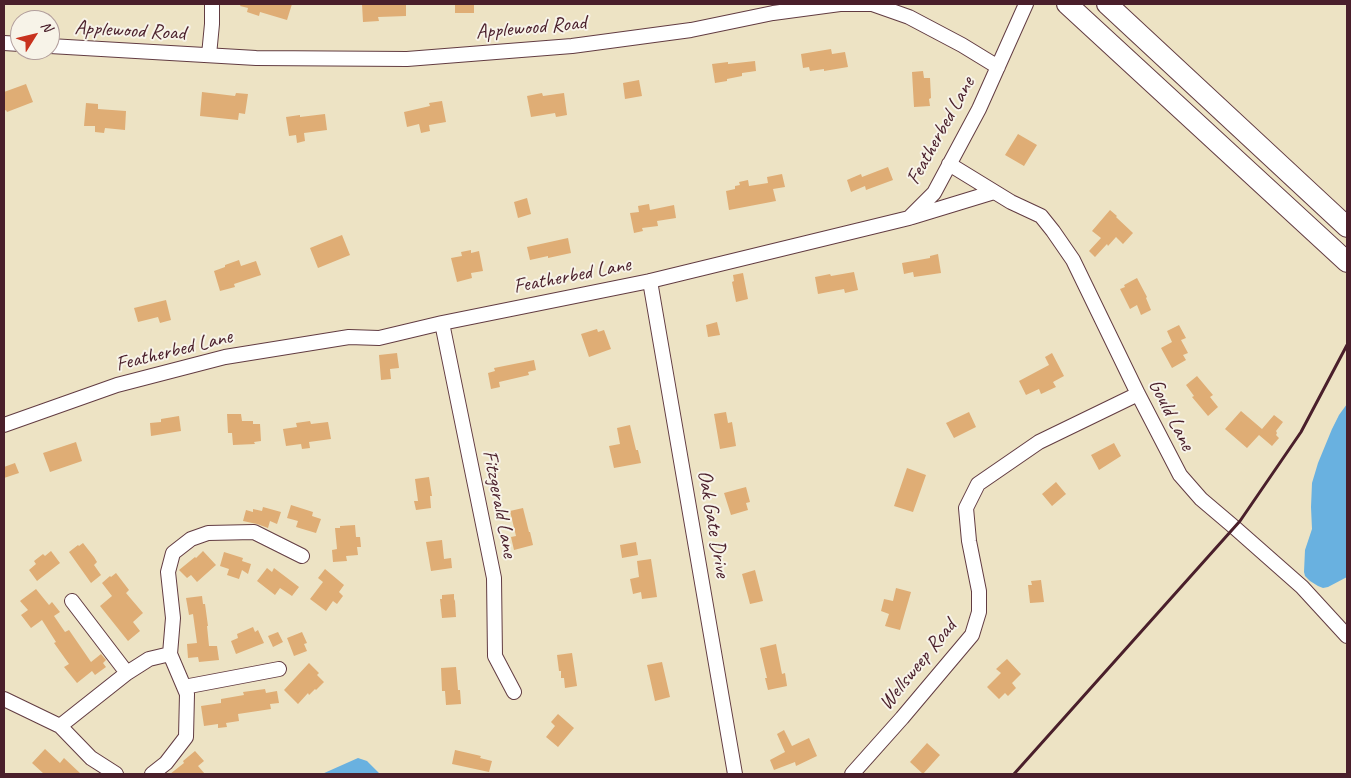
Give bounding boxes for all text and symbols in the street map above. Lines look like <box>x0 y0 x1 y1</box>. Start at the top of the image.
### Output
north arrow <box>10 10 60 60</box>
street label: Applewood Road <box>475 11 587 45</box>
street label: Applewood Road <box>74 16 186 46</box>
text: N <box>37 18 56 35</box>
street label: Featherbed Lane <box>901 73 981 189</box>
street label: Featherbed Lane <box>511 252 633 300</box>
street label: Featherbed Lane <box>113 324 235 378</box>
street label: Gould Lane <box>1142 375 1200 455</box>
street label: Fitzgerald Lane <box>476 448 522 560</box>
street label: Oak Gate Drive <box>691 468 735 580</box>
street label: Wellsweep Road <box>874 615 962 715</box>

